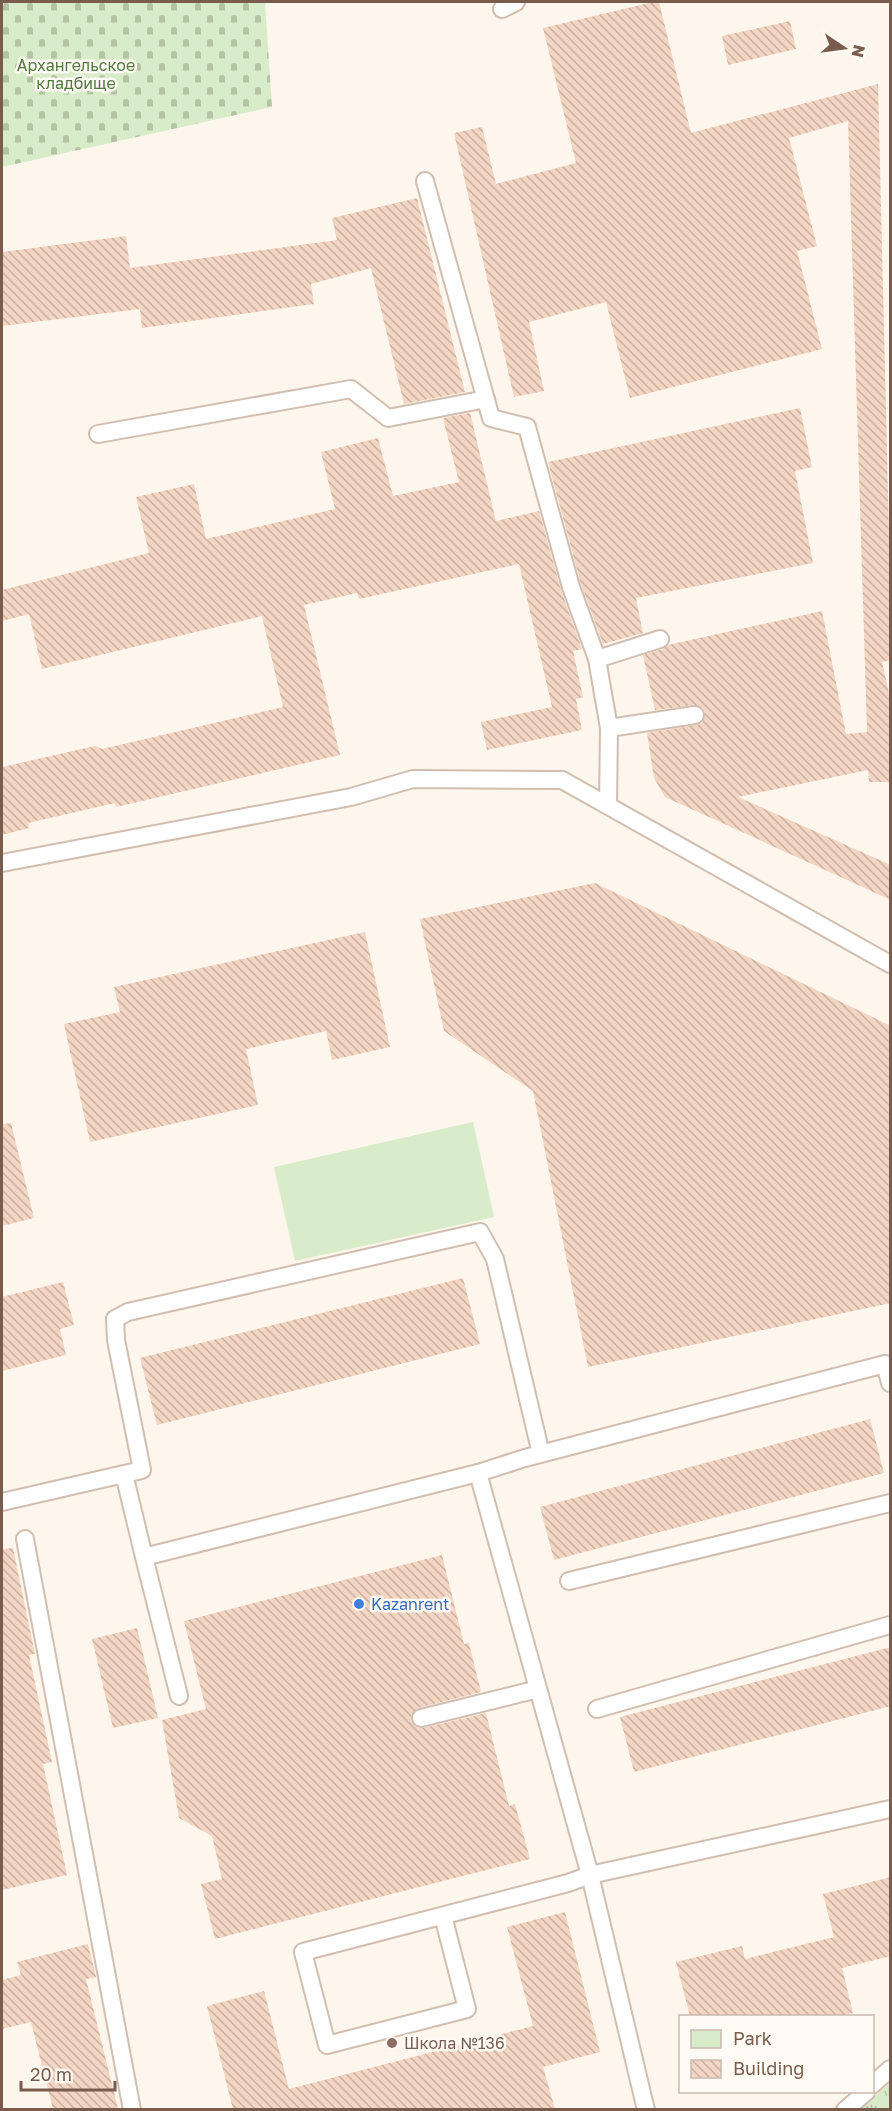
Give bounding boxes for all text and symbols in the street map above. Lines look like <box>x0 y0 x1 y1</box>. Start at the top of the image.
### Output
north arrow <box>814 18 874 78</box>
text: N <box>848 43 870 60</box>
park label: Архангельское кладбище <box>17 55 135 93</box>
place label: Kazanrent <box>371 1594 449 1614</box>
marker: Kazanrent <box>352 1597 366 1611</box>
legend <box>679 2015 874 2093</box>
text: Park <box>733 2027 772 2049</box>
place label: Школа №136 <box>404 2033 505 2053</box>
marker: Школа №136 <box>385 2036 399 2050</box>
scale bar <box>21 2054 116 2092</box>
text: Building <box>733 2057 804 2079</box>
text: 20 m <box>30 2063 72 2085</box>

